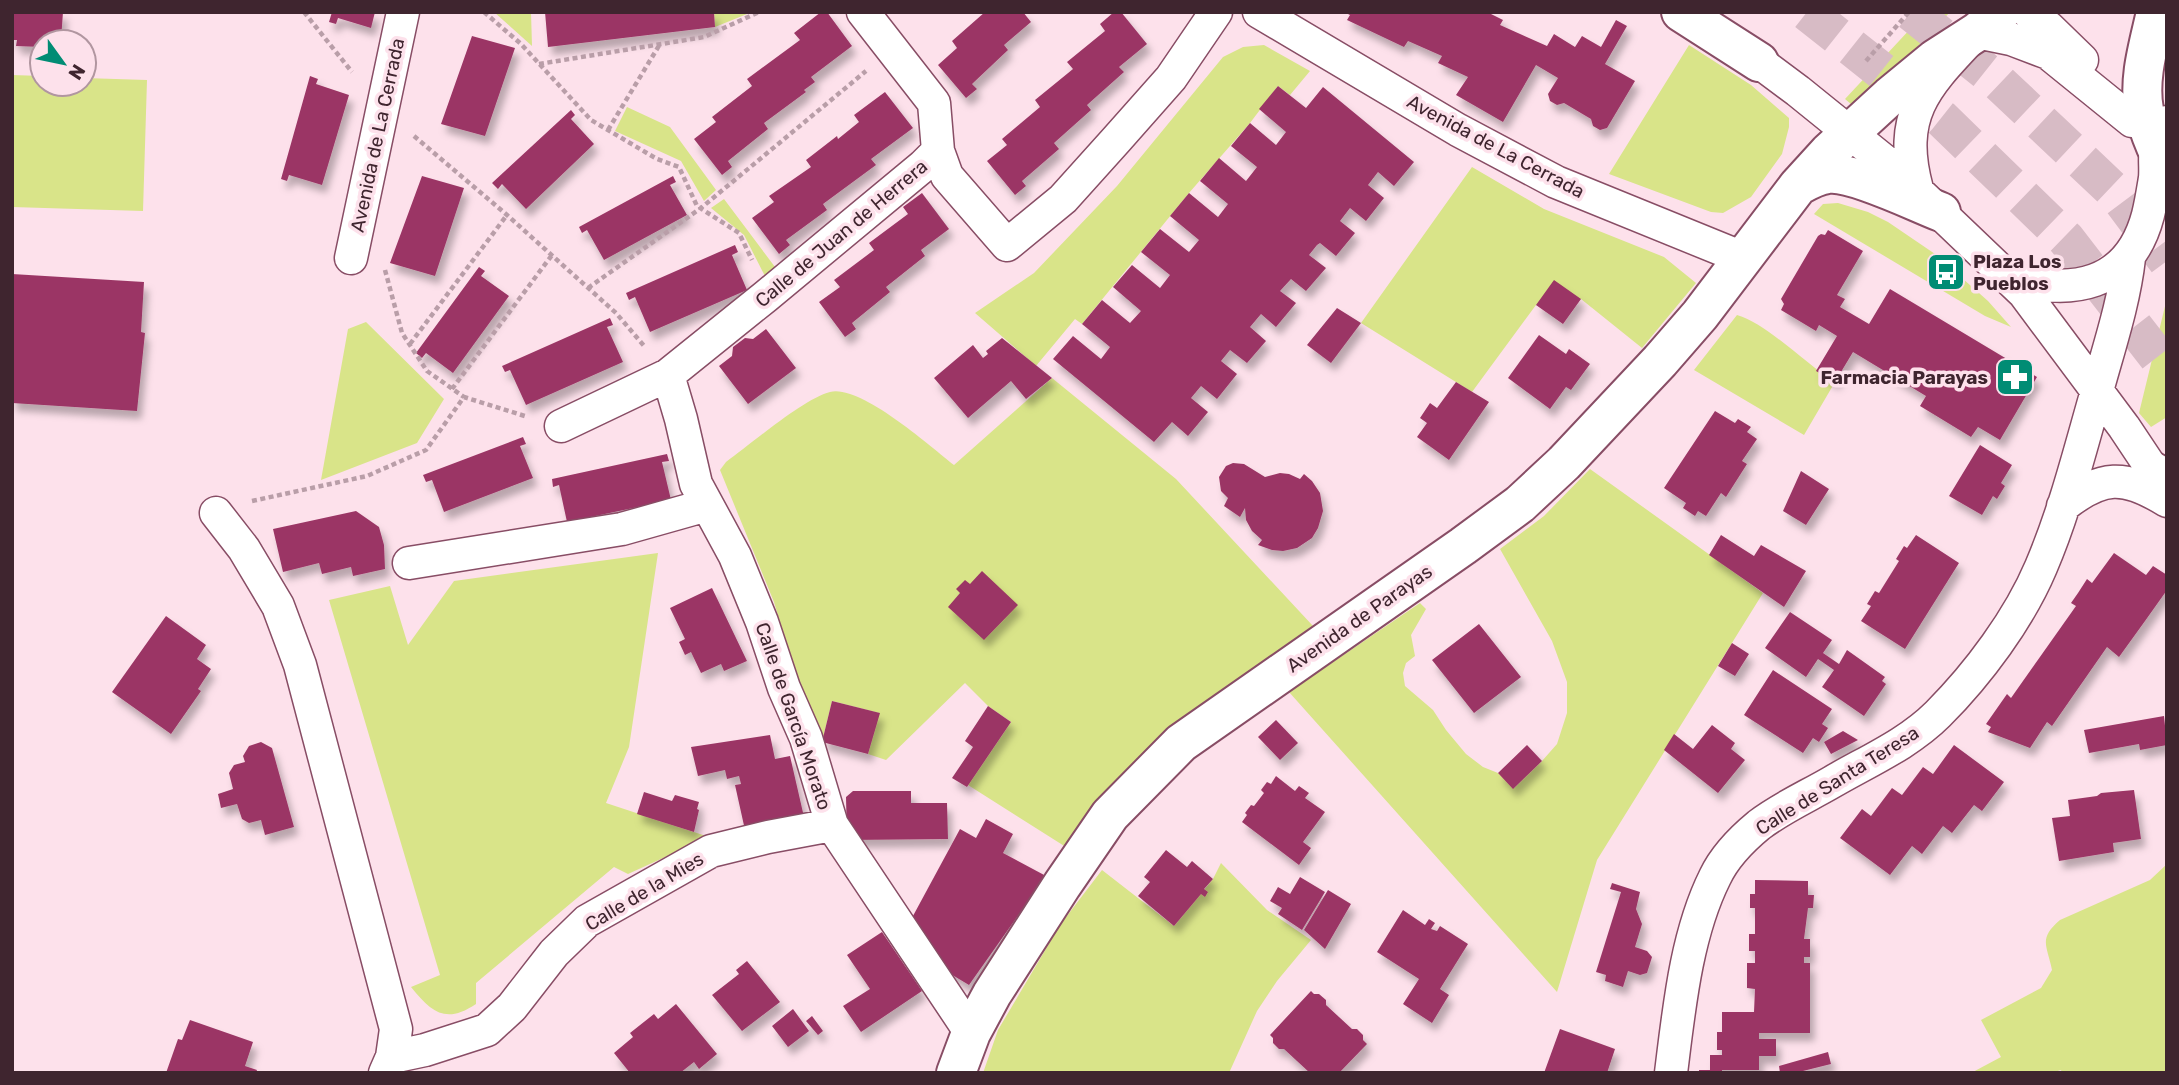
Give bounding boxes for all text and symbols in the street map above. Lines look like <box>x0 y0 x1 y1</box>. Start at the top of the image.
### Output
north arrow <box>28 28 98 98</box>
street label: Avenida de La Cerrada <box>346 36 409 234</box>
text: N <box>63 60 90 84</box>
street label: Avenida de La Cerrada <box>1403 90 1589 203</box>
street label: Calle de Juan de Herrera <box>751 155 932 312</box>
place label: Plaza Los Pueblos <box>1973 250 2062 295</box>
bus stop icon: Plaza Los Pueblos <box>1925 251 1967 293</box>
pharmacy icon: Farmacia Parayas <box>1994 356 2036 398</box>
place label: Farmacia Parayas <box>1820 366 1988 389</box>
street label: Avenida de Parayas <box>1282 560 1436 677</box>
street label: Calle de García Morato <box>751 619 836 813</box>
street label: Calle de Santa Teresa <box>1752 721 1923 840</box>
street label: Calle de la Mies <box>581 847 708 936</box>

